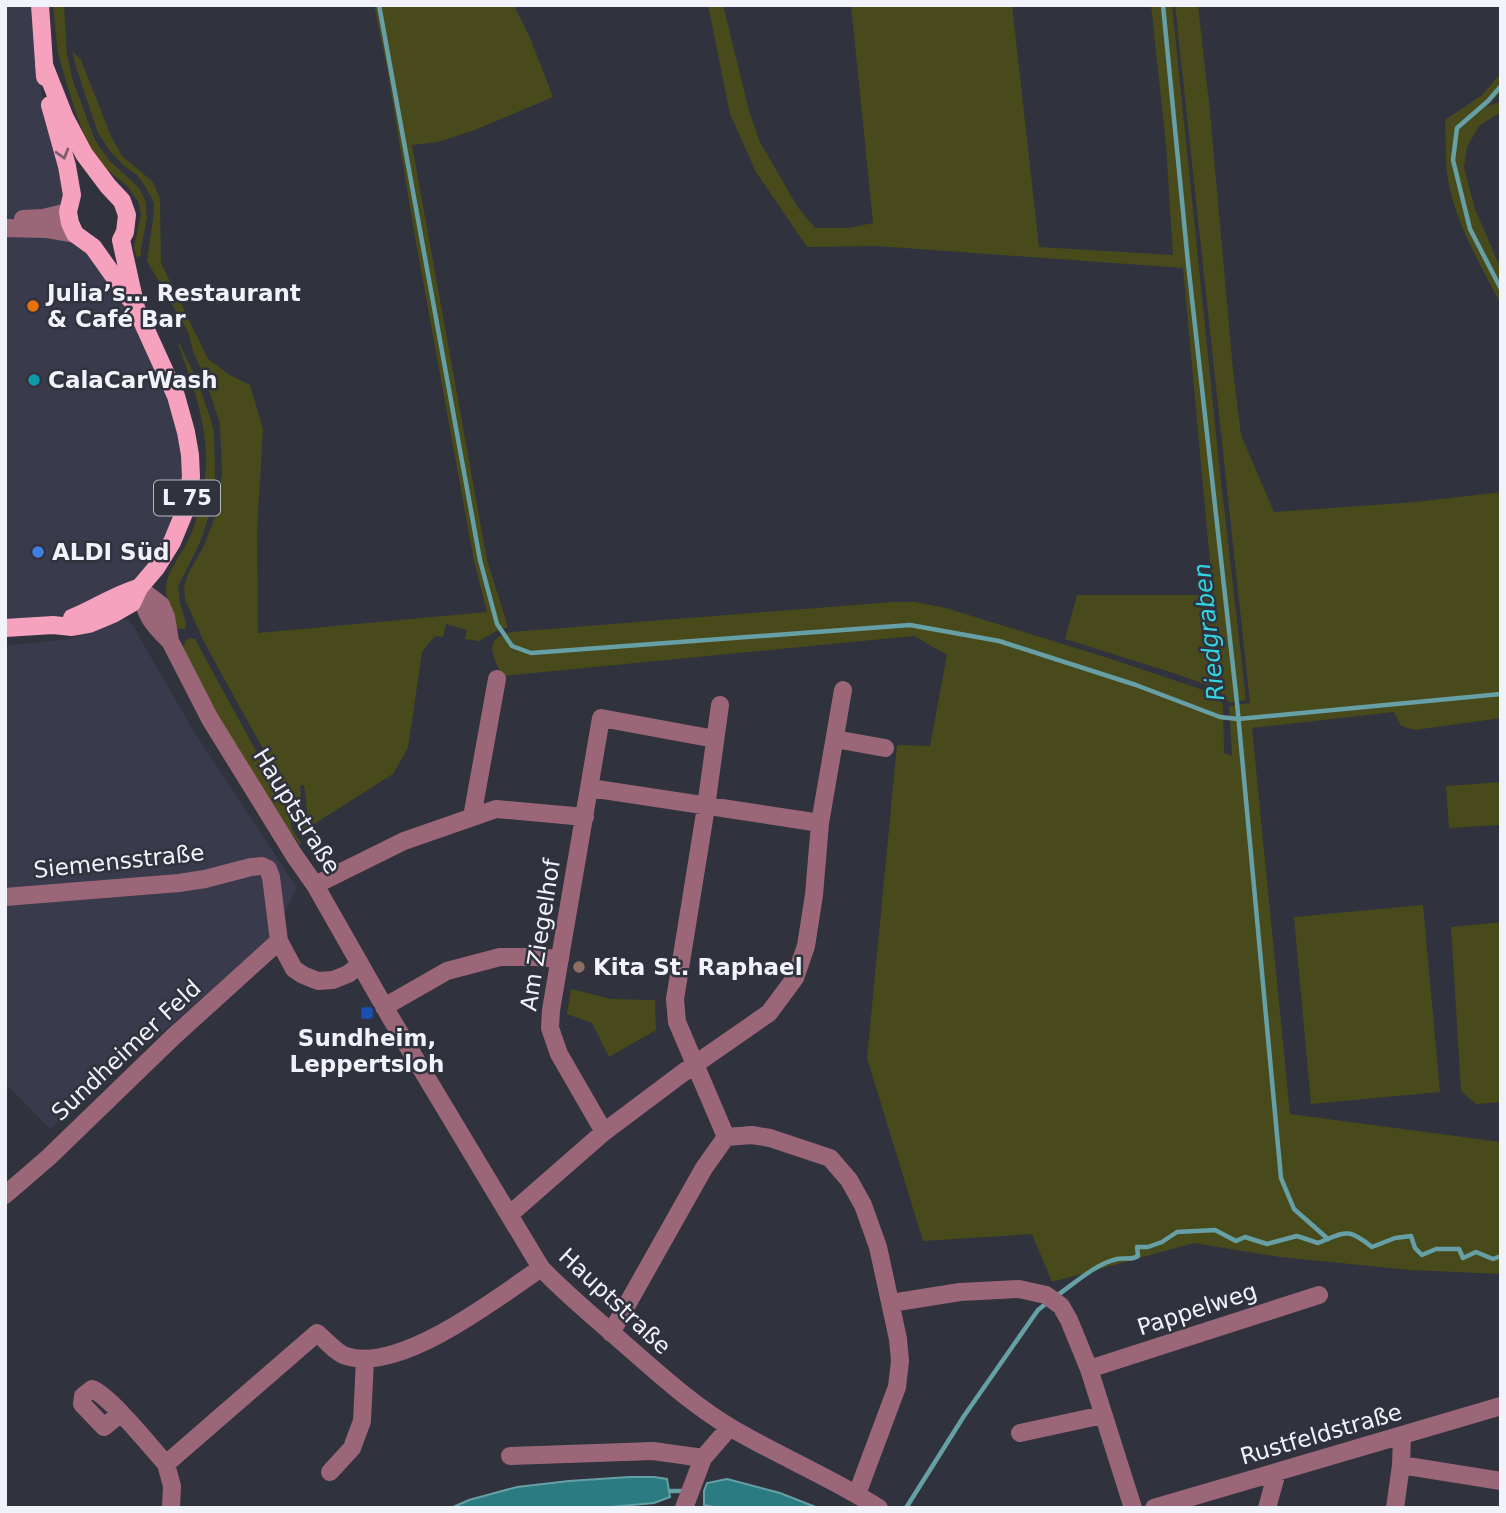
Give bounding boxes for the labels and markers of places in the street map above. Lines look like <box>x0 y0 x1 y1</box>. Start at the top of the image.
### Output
place label: Julia’s… Restaurant & Café Bar <box>45 280 301 332</box>
marker: Julia’s… Restaurant & Café Bar <box>25 298 41 314</box>
place label: CalaCarWash <box>48 367 218 393</box>
marker: CalaCarWash <box>26 372 42 388</box>
place label: ALDI Süd <box>52 539 170 565</box>
marker: ALDI Süd <box>30 544 46 560</box>
place label: Kita St. Raphael <box>593 954 803 980</box>
marker: Kita St. Raphael <box>571 959 587 975</box>
marker: Sundheim, Leppertsloh <box>359 1005 375 1021</box>
place label: Sundheim, Leppertsloh <box>290 1025 444 1077</box>

